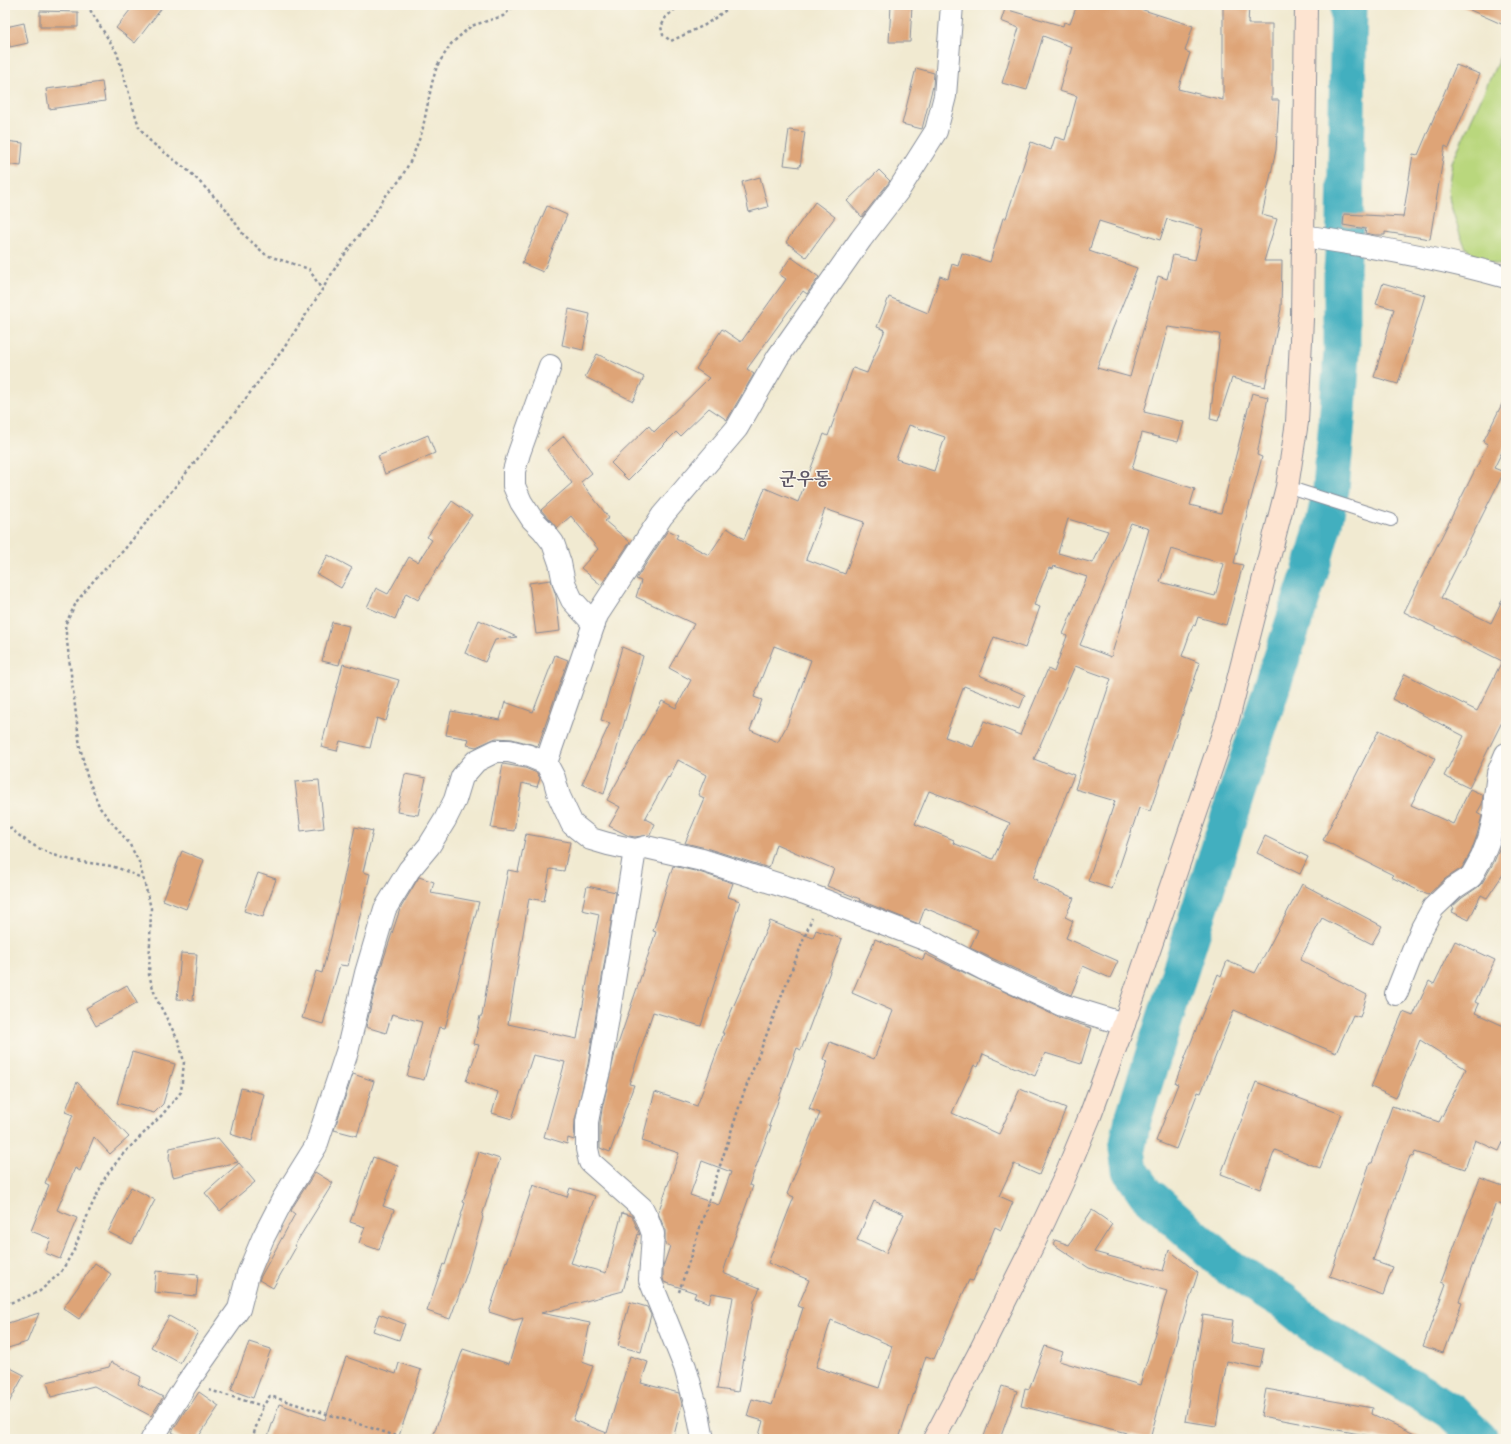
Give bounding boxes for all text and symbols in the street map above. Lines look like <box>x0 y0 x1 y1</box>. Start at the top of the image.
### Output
district label: 군우동 <box>779 468 832 490</box>

